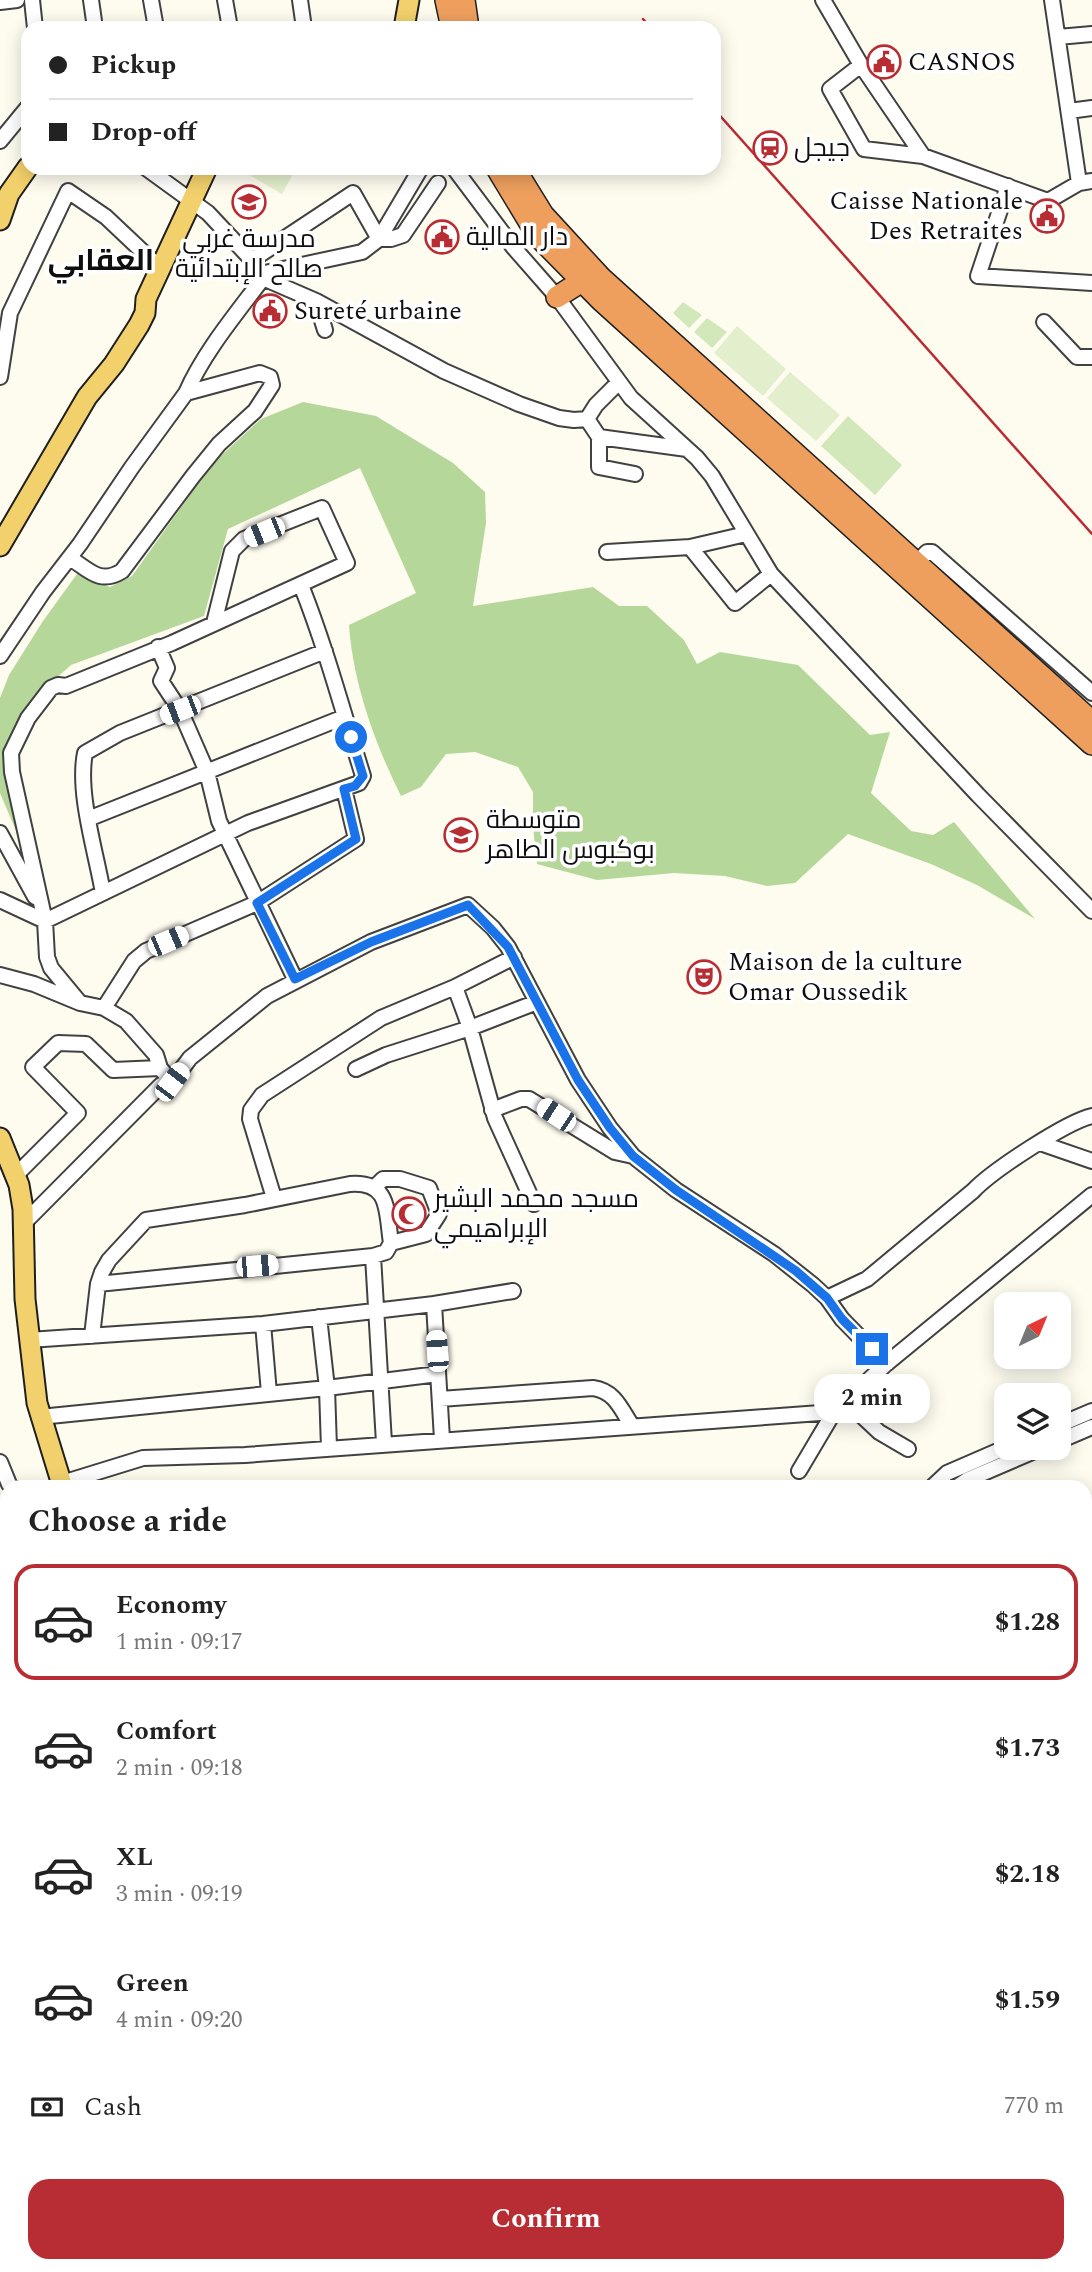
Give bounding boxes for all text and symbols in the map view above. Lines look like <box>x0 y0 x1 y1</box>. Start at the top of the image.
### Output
place label: CASNOS <box>908 42 1015 82</box>
public building icon: CASNOS <box>865 43 903 81</box>
text: Pickup <box>91 45 176 85</box>
text: Drop-off <box>91 112 196 152</box>
place label: جيجل <box>794 128 850 168</box>
station icon: جيجل <box>751 129 789 167</box>
place label: Caisse Nationale Des Retraites <box>830 181 1023 251</box>
school or university icon: مدرسة غربي صالح الإبتدائية <box>230 183 268 221</box>
public building icon: Caisse Nationale Des Retraites <box>1028 197 1066 235</box>
place label: دار المالية <box>466 217 568 257</box>
public building icon: دار المالية <box>423 218 461 256</box>
place label: مدرسة غربي صالح الإبتدائية <box>175 219 323 289</box>
district label: العقابي <box>48 238 154 284</box>
place label: Sureté urbaine <box>294 291 462 331</box>
public building icon: Sureté urbaine <box>251 292 289 330</box>
car <box>241 514 288 550</box>
car <box>157 693 204 727</box>
route start <box>335 721 367 753</box>
place label: متوسطة بوكبوس الطاهر <box>484 800 655 870</box>
school or university icon: متوسطة بوكبوس الطاهر <box>442 816 480 854</box>
car <box>145 923 192 959</box>
place label: Maison de la culture Omar Oussedik <box>728 942 963 1012</box>
theatre icon: Maison de la culture Omar Oussedik <box>685 958 723 996</box>
car <box>151 1059 194 1105</box>
car <box>533 1095 580 1135</box>
place label: مسجد محمد البشير الإبراهيمي <box>432 1179 639 1249</box>
mosque icon: مسجد محمد البشير الإبراهيمي <box>390 1195 428 1233</box>
car <box>236 1254 279 1278</box>
north arrow <box>994 1292 1071 1368</box>
map controls <box>994 1292 1071 1460</box>
car <box>426 1329 449 1373</box>
route end <box>856 1333 888 1365</box>
callout: 2 min <box>814 1374 930 1422</box>
text: 2 min <box>841 1381 903 1416</box>
button: layers <box>994 1383 1071 1460</box>
text: Choose a ride <box>28 1497 227 1546</box>
text: Economy <box>116 1585 226 1625</box>
icon: car <box>32 1591 95 1654</box>
text: $1.28 <box>995 1602 1060 1642</box>
text: 1 min · 09:17 <box>116 1625 243 1660</box>
text: Comfort <box>116 1711 217 1751</box>
icon: car <box>32 1717 95 1780</box>
text: $1.73 <box>995 1728 1060 1768</box>
text: 2 min · 09:18 <box>116 1751 243 1786</box>
text: XL <box>116 1837 153 1877</box>
icon: car <box>32 1843 95 1906</box>
text: $2.18 <box>995 1854 1060 1894</box>
text: 3 min · 09:19 <box>116 1877 243 1912</box>
text: Green <box>116 1963 189 2003</box>
icon: car <box>32 1969 95 2032</box>
text: $1.59 <box>995 1980 1060 2020</box>
text: 4 min · 09:20 <box>116 2003 243 2038</box>
text: Cash <box>84 2087 142 2127</box>
icon: cash <box>28 2088 66 2126</box>
text: 770 m <box>1004 2089 1064 2124</box>
button: Confirm <box>28 2179 1064 2259</box>

